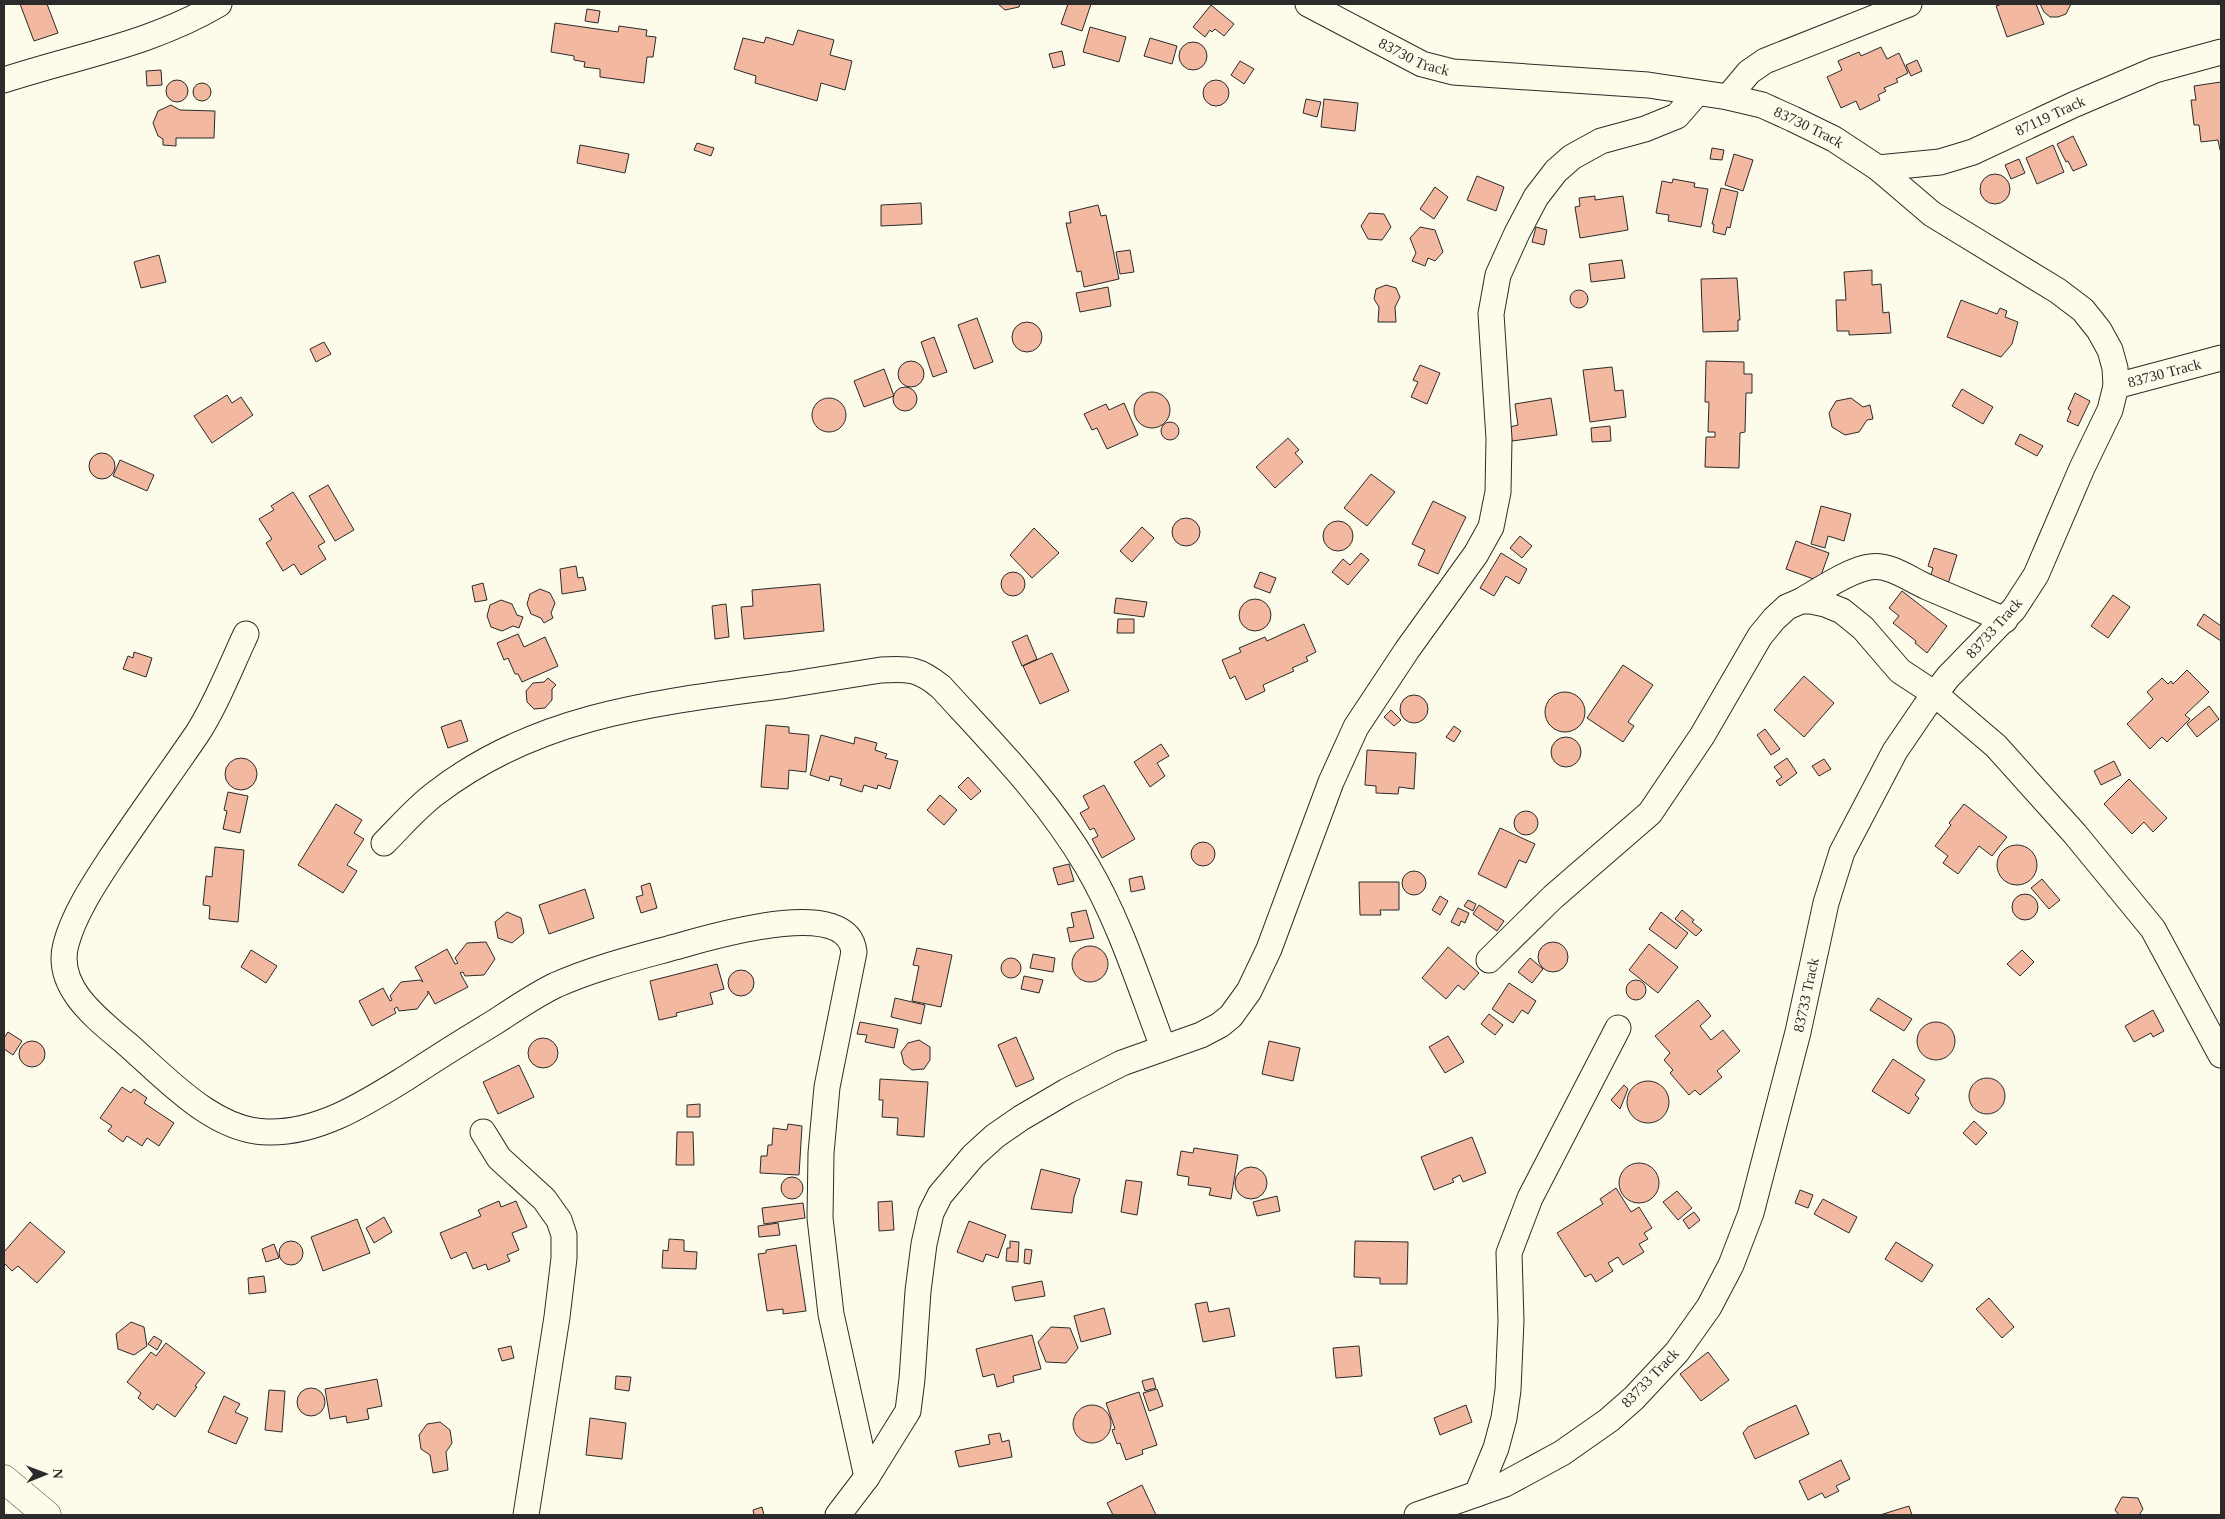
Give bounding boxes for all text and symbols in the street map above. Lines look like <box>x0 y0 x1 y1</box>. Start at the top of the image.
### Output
street label: 83730 Track <box>1376 35 1452 79</box>
street label: 87119 Track <box>2013 93 2088 139</box>
street label: 83730 Track <box>1772 104 1847 151</box>
street label: 83730 Track <box>2126 356 2203 391</box>
street label: 83733 Track <box>1963 594 2026 661</box>
street label: 83733 Track <box>1790 956 1822 1034</box>
street label: 83733 Track <box>1618 1345 1682 1411</box>
north arrow <box>20 1449 70 1499</box>
text: N <box>50 1469 65 1479</box>

